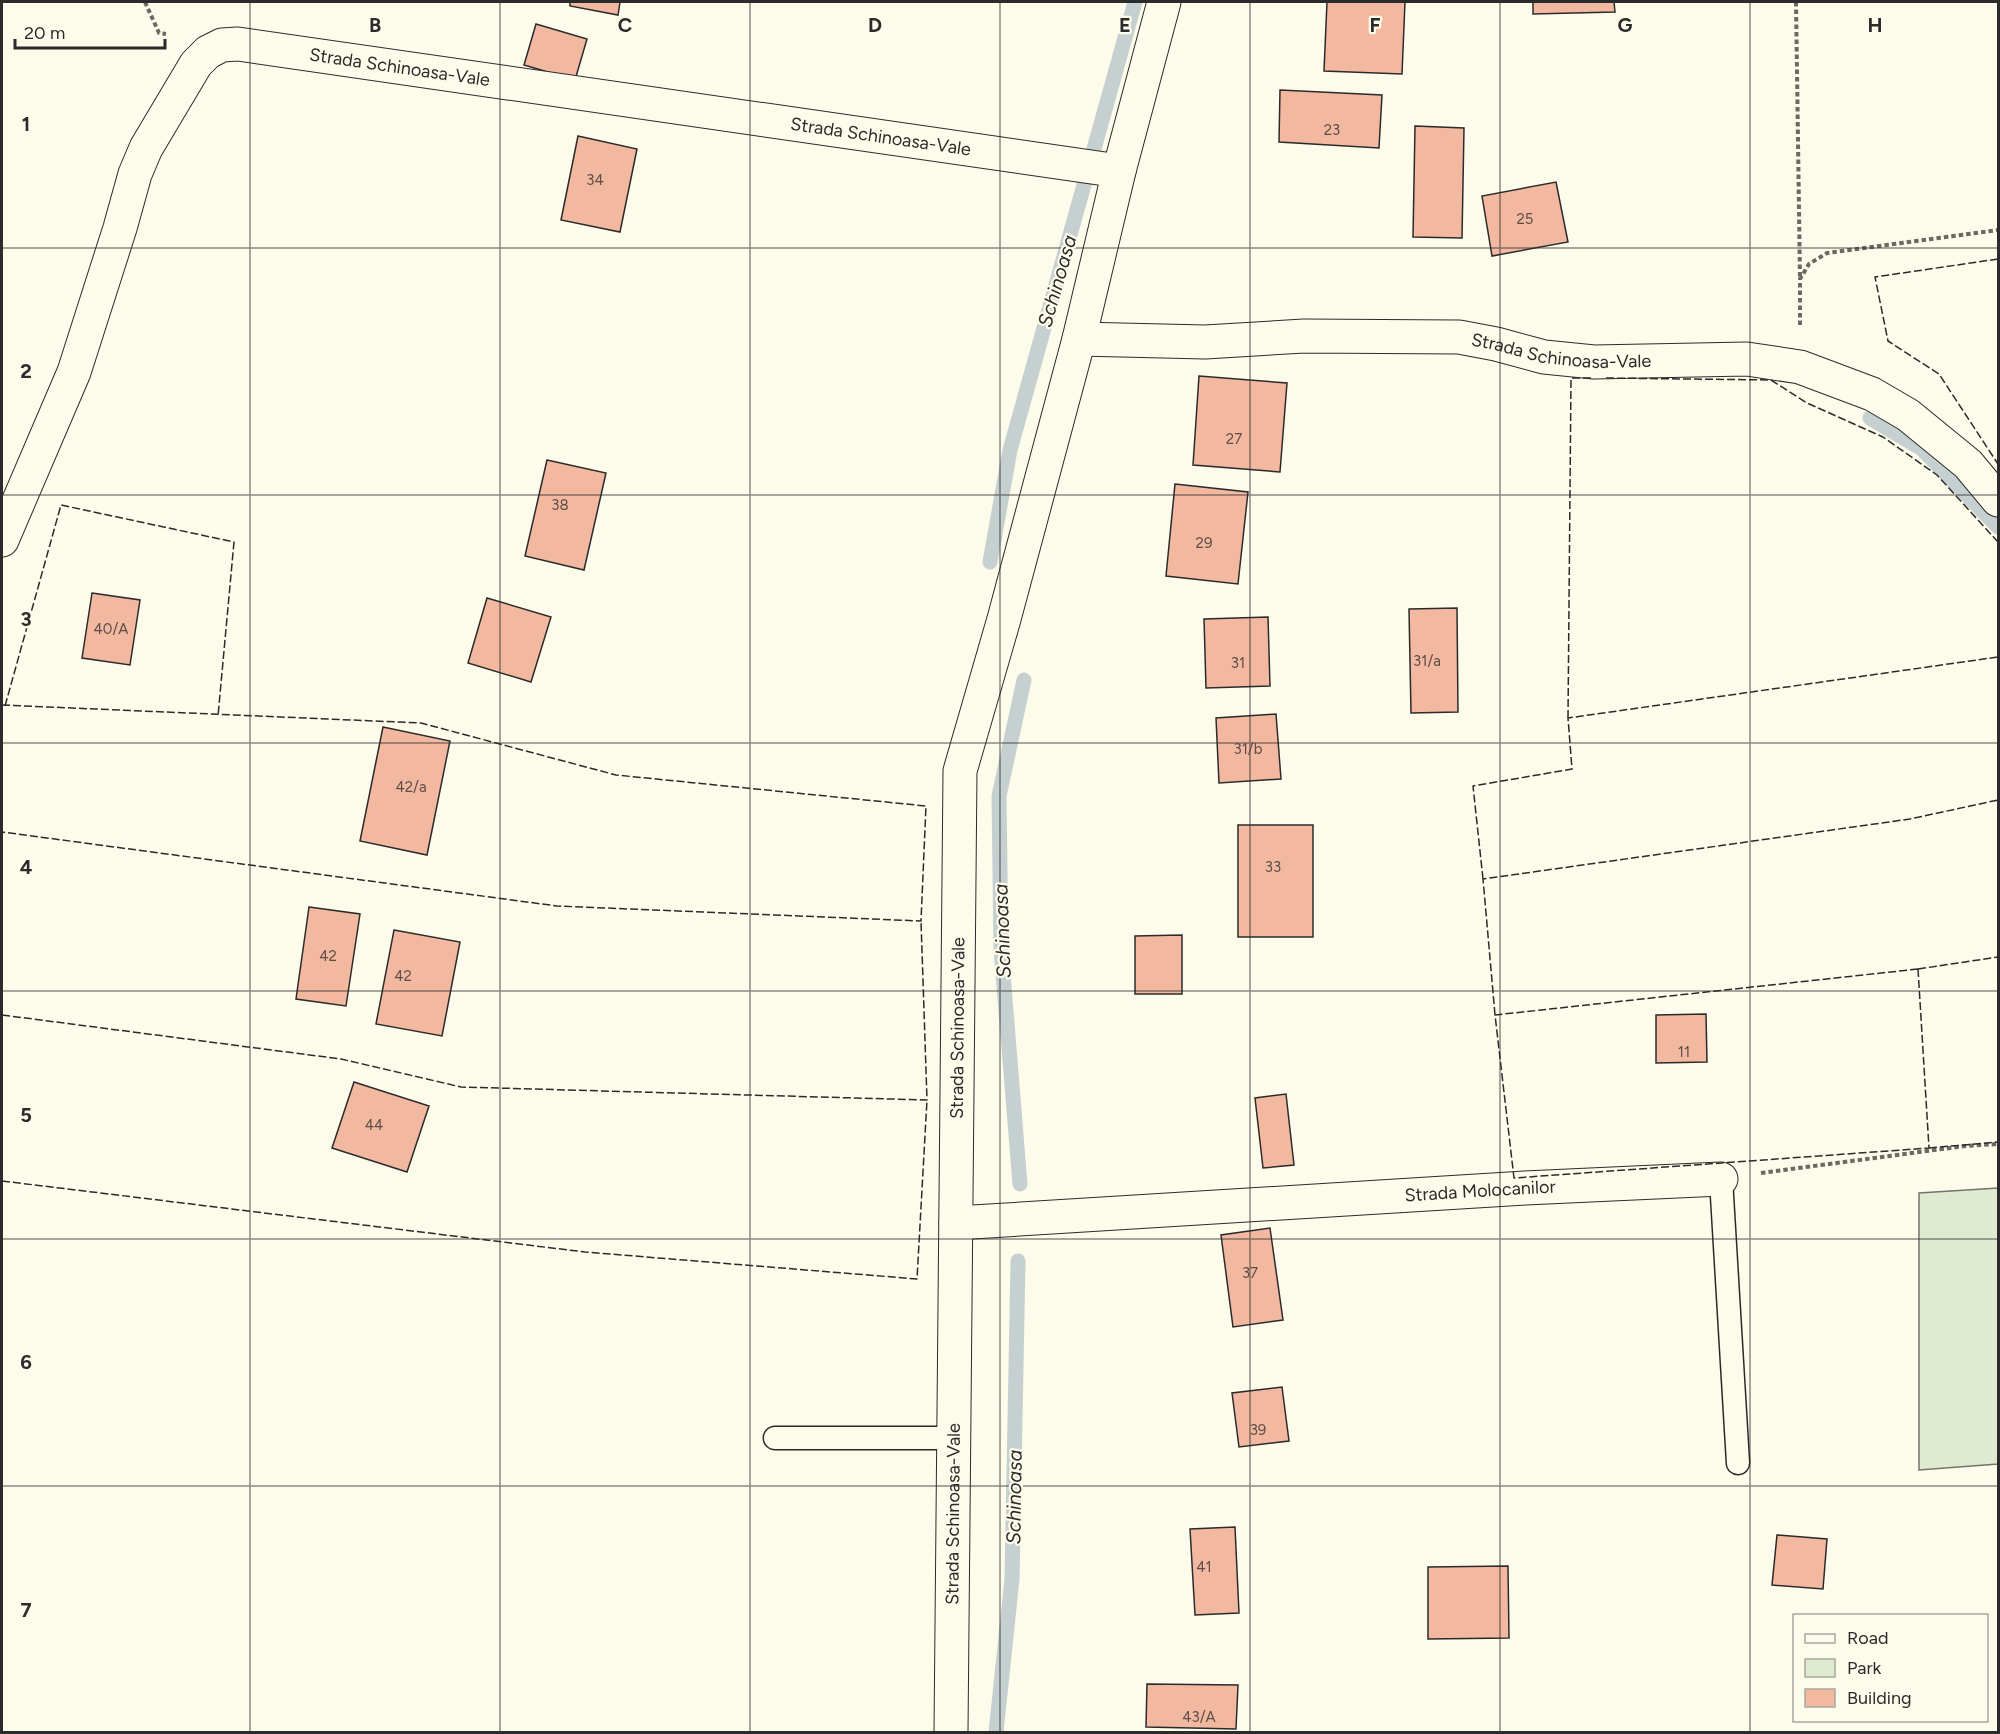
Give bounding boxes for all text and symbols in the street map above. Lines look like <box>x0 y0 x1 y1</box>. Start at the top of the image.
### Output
scale bar <box>15 12 165 50</box>
text: B <box>369 13 381 37</box>
text: C <box>618 13 632 37</box>
text: D <box>868 13 882 37</box>
text: E <box>1119 13 1131 37</box>
text: F <box>1369 13 1381 37</box>
text: G <box>1618 13 1633 37</box>
text: H <box>1868 13 1883 37</box>
text: 20 m <box>24 22 65 44</box>
street label: Strada Schinoasa-Vale <box>308 43 491 91</box>
text: 1 <box>22 112 30 136</box>
street label: Strada Schinoasa-Vale <box>789 113 973 161</box>
house number: 23 <box>1324 121 1340 139</box>
house number: 34 <box>586 171 604 189</box>
house number: 25 <box>1516 210 1534 228</box>
water label: Schinoasa <box>1032 232 1082 330</box>
street label: Strada Schinoasa-Vale <box>1470 329 1651 373</box>
text: 2 <box>20 359 32 383</box>
house number: 27 <box>1226 430 1242 448</box>
house number: 38 <box>551 496 569 514</box>
house number: 29 <box>1196 534 1212 552</box>
text: 3 <box>20 607 32 631</box>
house number: 40/A <box>94 620 128 638</box>
house number: 31/a <box>1413 652 1441 670</box>
house number: 31 <box>1231 654 1245 672</box>
house number: 31/b <box>1234 740 1263 758</box>
house number: 42/a <box>395 778 427 796</box>
text: 4 <box>20 855 33 879</box>
house number: 33 <box>1265 858 1281 876</box>
water label: Schinoasa <box>988 883 1016 979</box>
street label: Strada Schinoasa-Vale <box>946 937 969 1119</box>
house number: 42 <box>319 947 337 965</box>
house number: 42 <box>394 967 412 985</box>
house number: 11 <box>1678 1043 1690 1061</box>
text: 5 <box>20 1103 32 1127</box>
house number: 44 <box>365 1116 383 1134</box>
street label: Strada Molocanilor <box>1404 1176 1556 1206</box>
house number: 37 <box>1242 1264 1258 1282</box>
text: 6 <box>20 1350 32 1374</box>
house number: 39 <box>1250 1421 1266 1439</box>
street label: Strada Schinoasa-Vale <box>941 1423 965 1605</box>
water label: Schinoasa <box>1001 1449 1027 1545</box>
house number: 41 <box>1196 1558 1212 1576</box>
text: 7 <box>20 1598 32 1622</box>
legend <box>1793 1614 1988 1722</box>
text: Road <box>1847 1627 1888 1649</box>
text: Park <box>1847 1657 1882 1679</box>
text: Building <box>1847 1687 1912 1709</box>
house number: 43/A <box>1182 1708 1216 1726</box>

